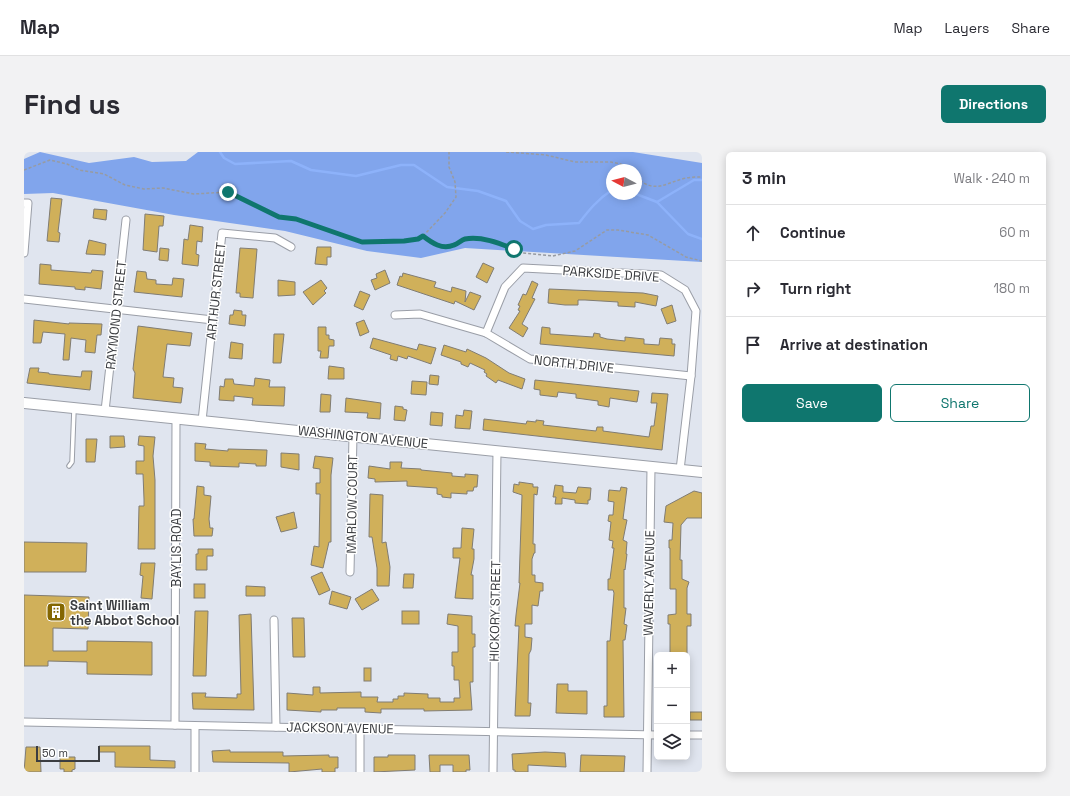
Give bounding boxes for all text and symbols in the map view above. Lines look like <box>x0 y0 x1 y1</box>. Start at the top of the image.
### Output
text: Map <box>20 15 60 40</box>
text: Map <box>893 19 923 37</box>
text: Layers <box>945 19 989 37</box>
text: Share <box>1011 19 1050 37</box>
button: Directions <box>941 85 1046 123</box>
text: Find us <box>24 86 121 122</box>
north arrow <box>606 164 642 200</box>
text: 3 min <box>742 167 786 189</box>
text: Walk · 240 m <box>954 170 1030 187</box>
route end <box>219 183 237 201</box>
icon: ahead <box>742 222 764 244</box>
text: Continue <box>780 223 846 242</box>
text: 60 m <box>999 224 1030 241</box>
route start <box>505 240 523 258</box>
street label: ARTHUR STREET <box>202 241 230 341</box>
street label: RAYMOND STREET <box>102 259 130 370</box>
street label: PARKSIDE DRIVE <box>562 262 660 286</box>
icon: right <box>742 278 764 300</box>
text: Turn right <box>780 279 851 298</box>
text: 180 m <box>994 280 1030 297</box>
icon: arrive <box>742 334 764 356</box>
text: Arrive at destination <box>780 335 928 354</box>
street label: NORTH DRIVE <box>533 351 615 377</box>
button: Save <box>742 384 882 422</box>
button: Share <box>890 384 1030 422</box>
street label: WASHINGTON AVENUE <box>297 422 429 452</box>
street label: MARLOW COURT <box>343 454 361 554</box>
street label: BAYLIS ROAD <box>168 509 185 587</box>
street label: WAVERLY AVENUE <box>640 530 658 636</box>
street label: HICKORY STREET <box>486 560 504 662</box>
place label: Saint William the Abbot School <box>70 597 179 629</box>
building icon: Saint William the Abbot School <box>45 601 67 623</box>
map controls <box>654 652 690 760</box>
button: + <box>654 652 690 688</box>
button: − <box>654 688 690 724</box>
street label: JACKSON AVENUE <box>286 719 394 737</box>
button: layers <box>654 724 690 760</box>
scale bar <box>36 744 100 763</box>
text: 50 m <box>42 746 68 760</box>

